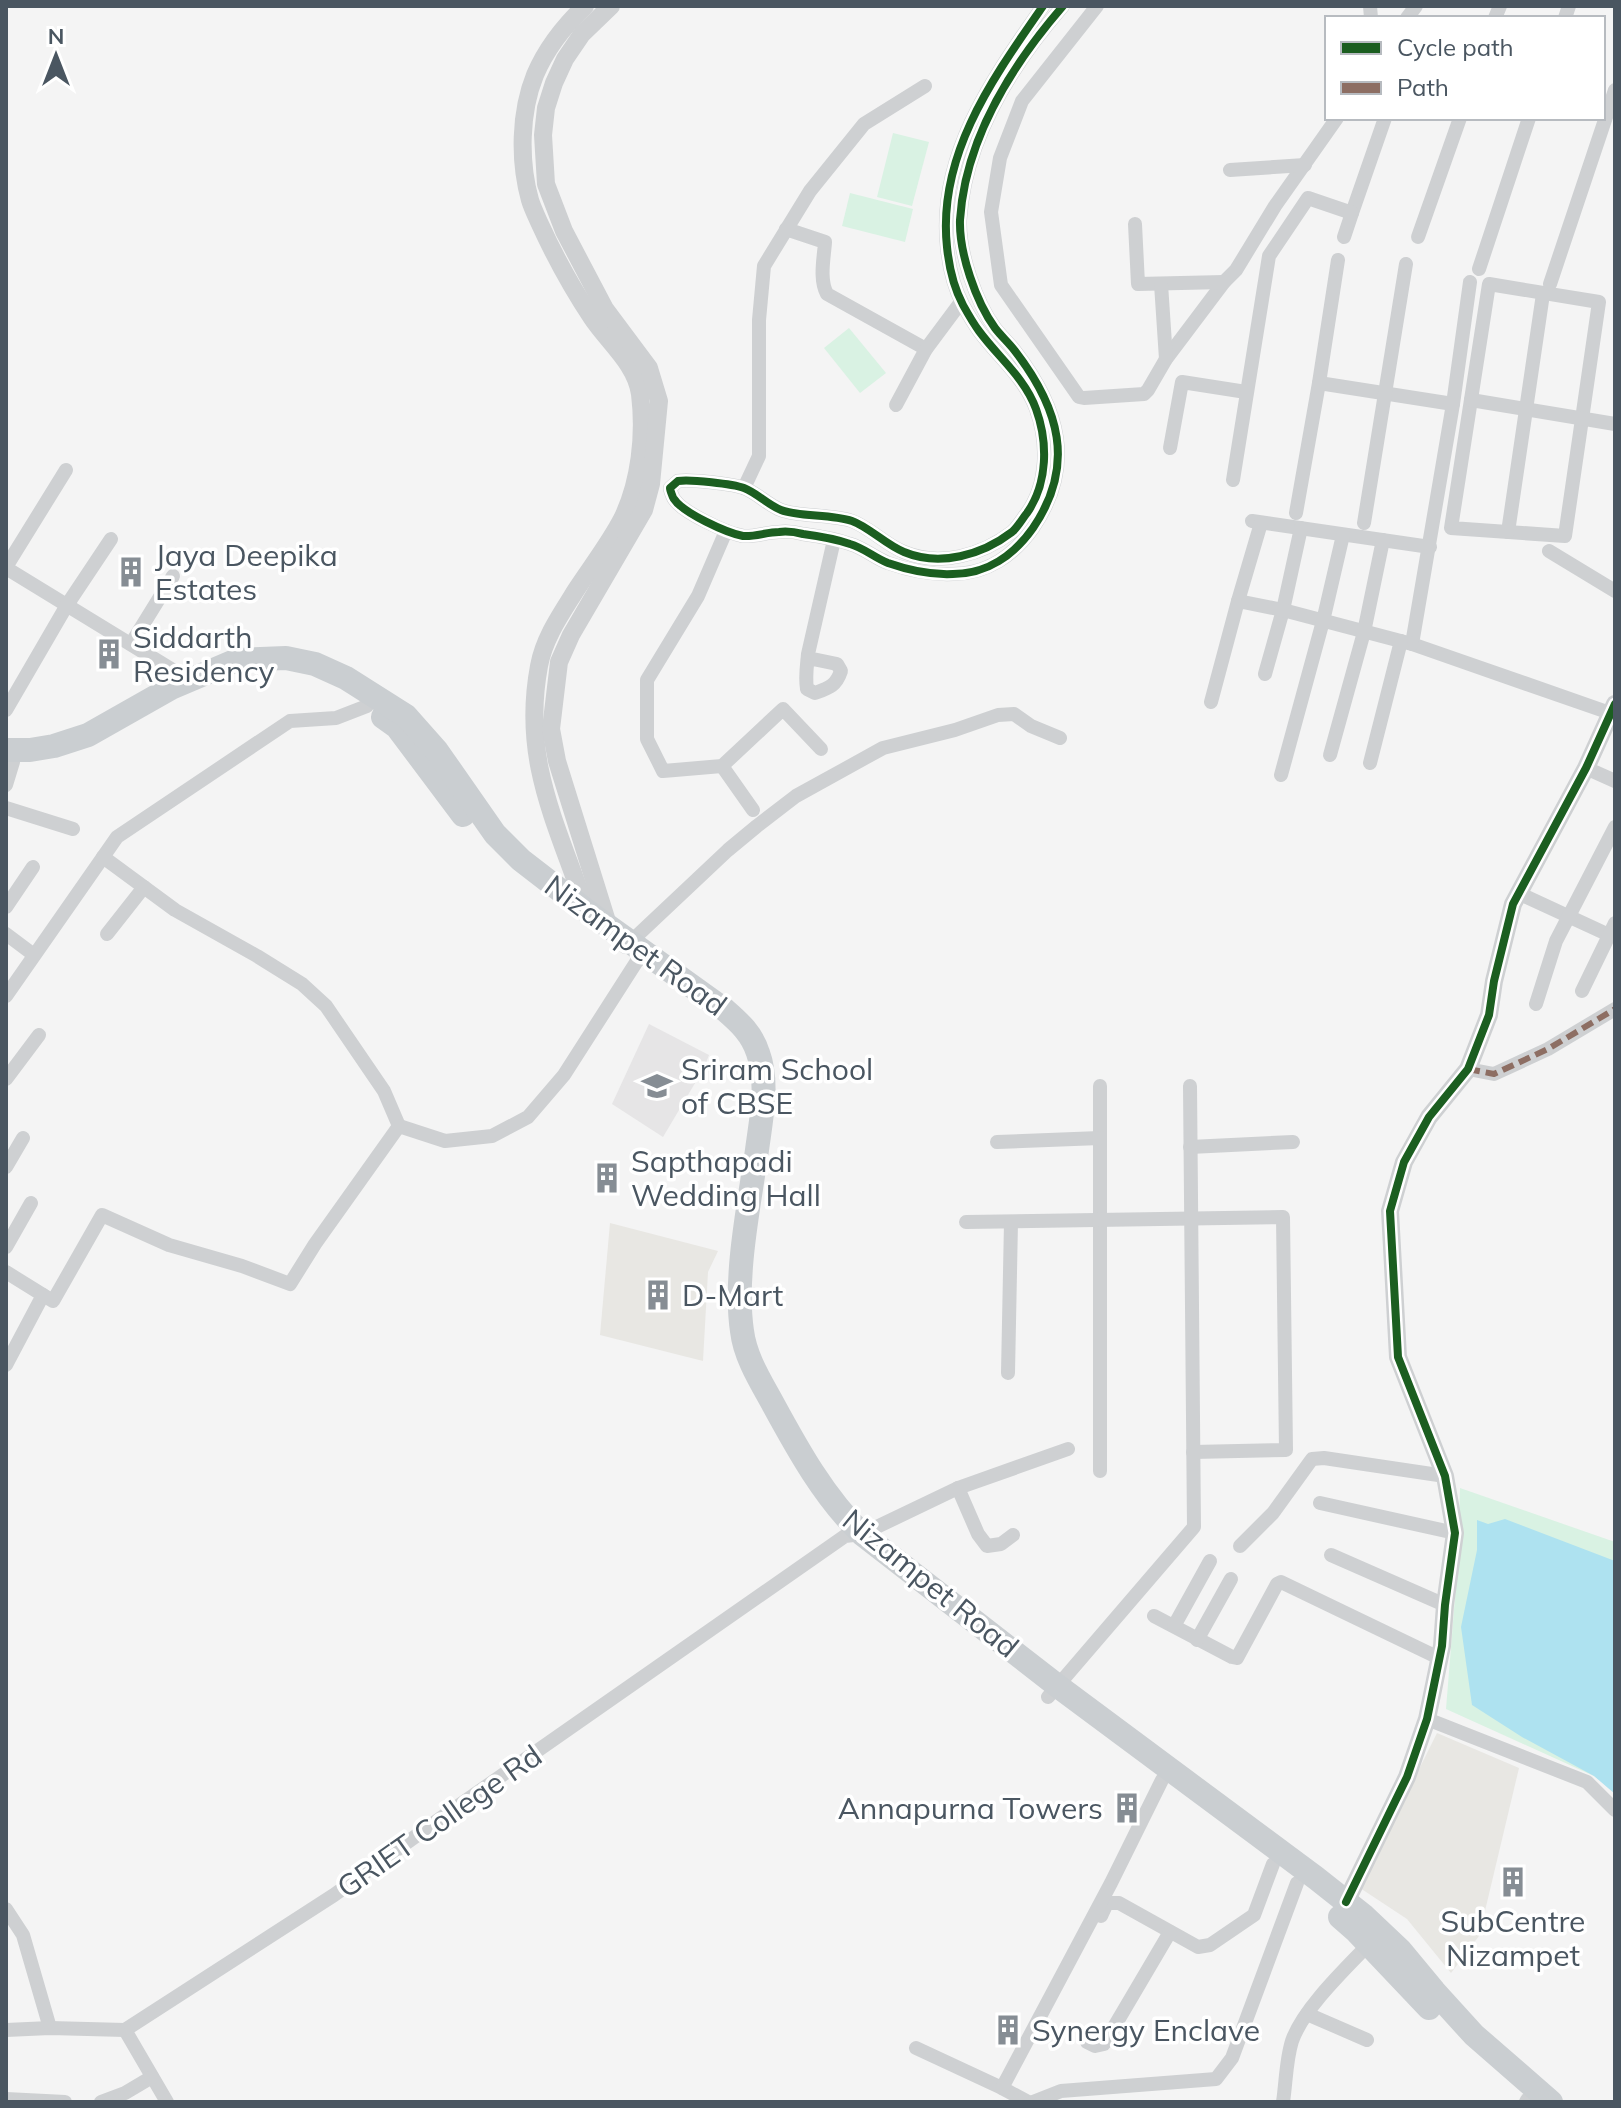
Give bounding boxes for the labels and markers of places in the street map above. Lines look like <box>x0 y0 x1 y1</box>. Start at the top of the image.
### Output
place label: Jaya Deepika Estates <box>155 536 338 608</box>
building icon: Jaya Deepika Estates <box>114 555 148 589</box>
place label: Siddarth Residency <box>133 618 275 690</box>
building icon: Siddarth Residency <box>92 637 126 671</box>
place label: Sriram School of CBSE <box>681 1050 873 1122</box>
school or university icon: Sriram School of CBSE <box>640 1069 674 1103</box>
place label: Sapthapadi Wedding Hall <box>631 1142 821 1214</box>
building icon: Sapthapadi Wedding Hall <box>590 1161 624 1195</box>
place label: D-Mart <box>682 1276 783 1314</box>
building icon: D-Mart <box>641 1278 675 1312</box>
place label: Annapurna Towers <box>838 1789 1103 1827</box>
building icon: Annapurna Towers <box>1110 1791 1144 1825</box>
building icon: SubCentre Nizampet <box>1496 1865 1530 1899</box>
place label: SubCentre Nizampet <box>1441 1902 1585 1974</box>
place label: Synergy Enclave <box>1032 2011 1260 2049</box>
building icon: Synergy Enclave <box>991 2013 1025 2047</box>

